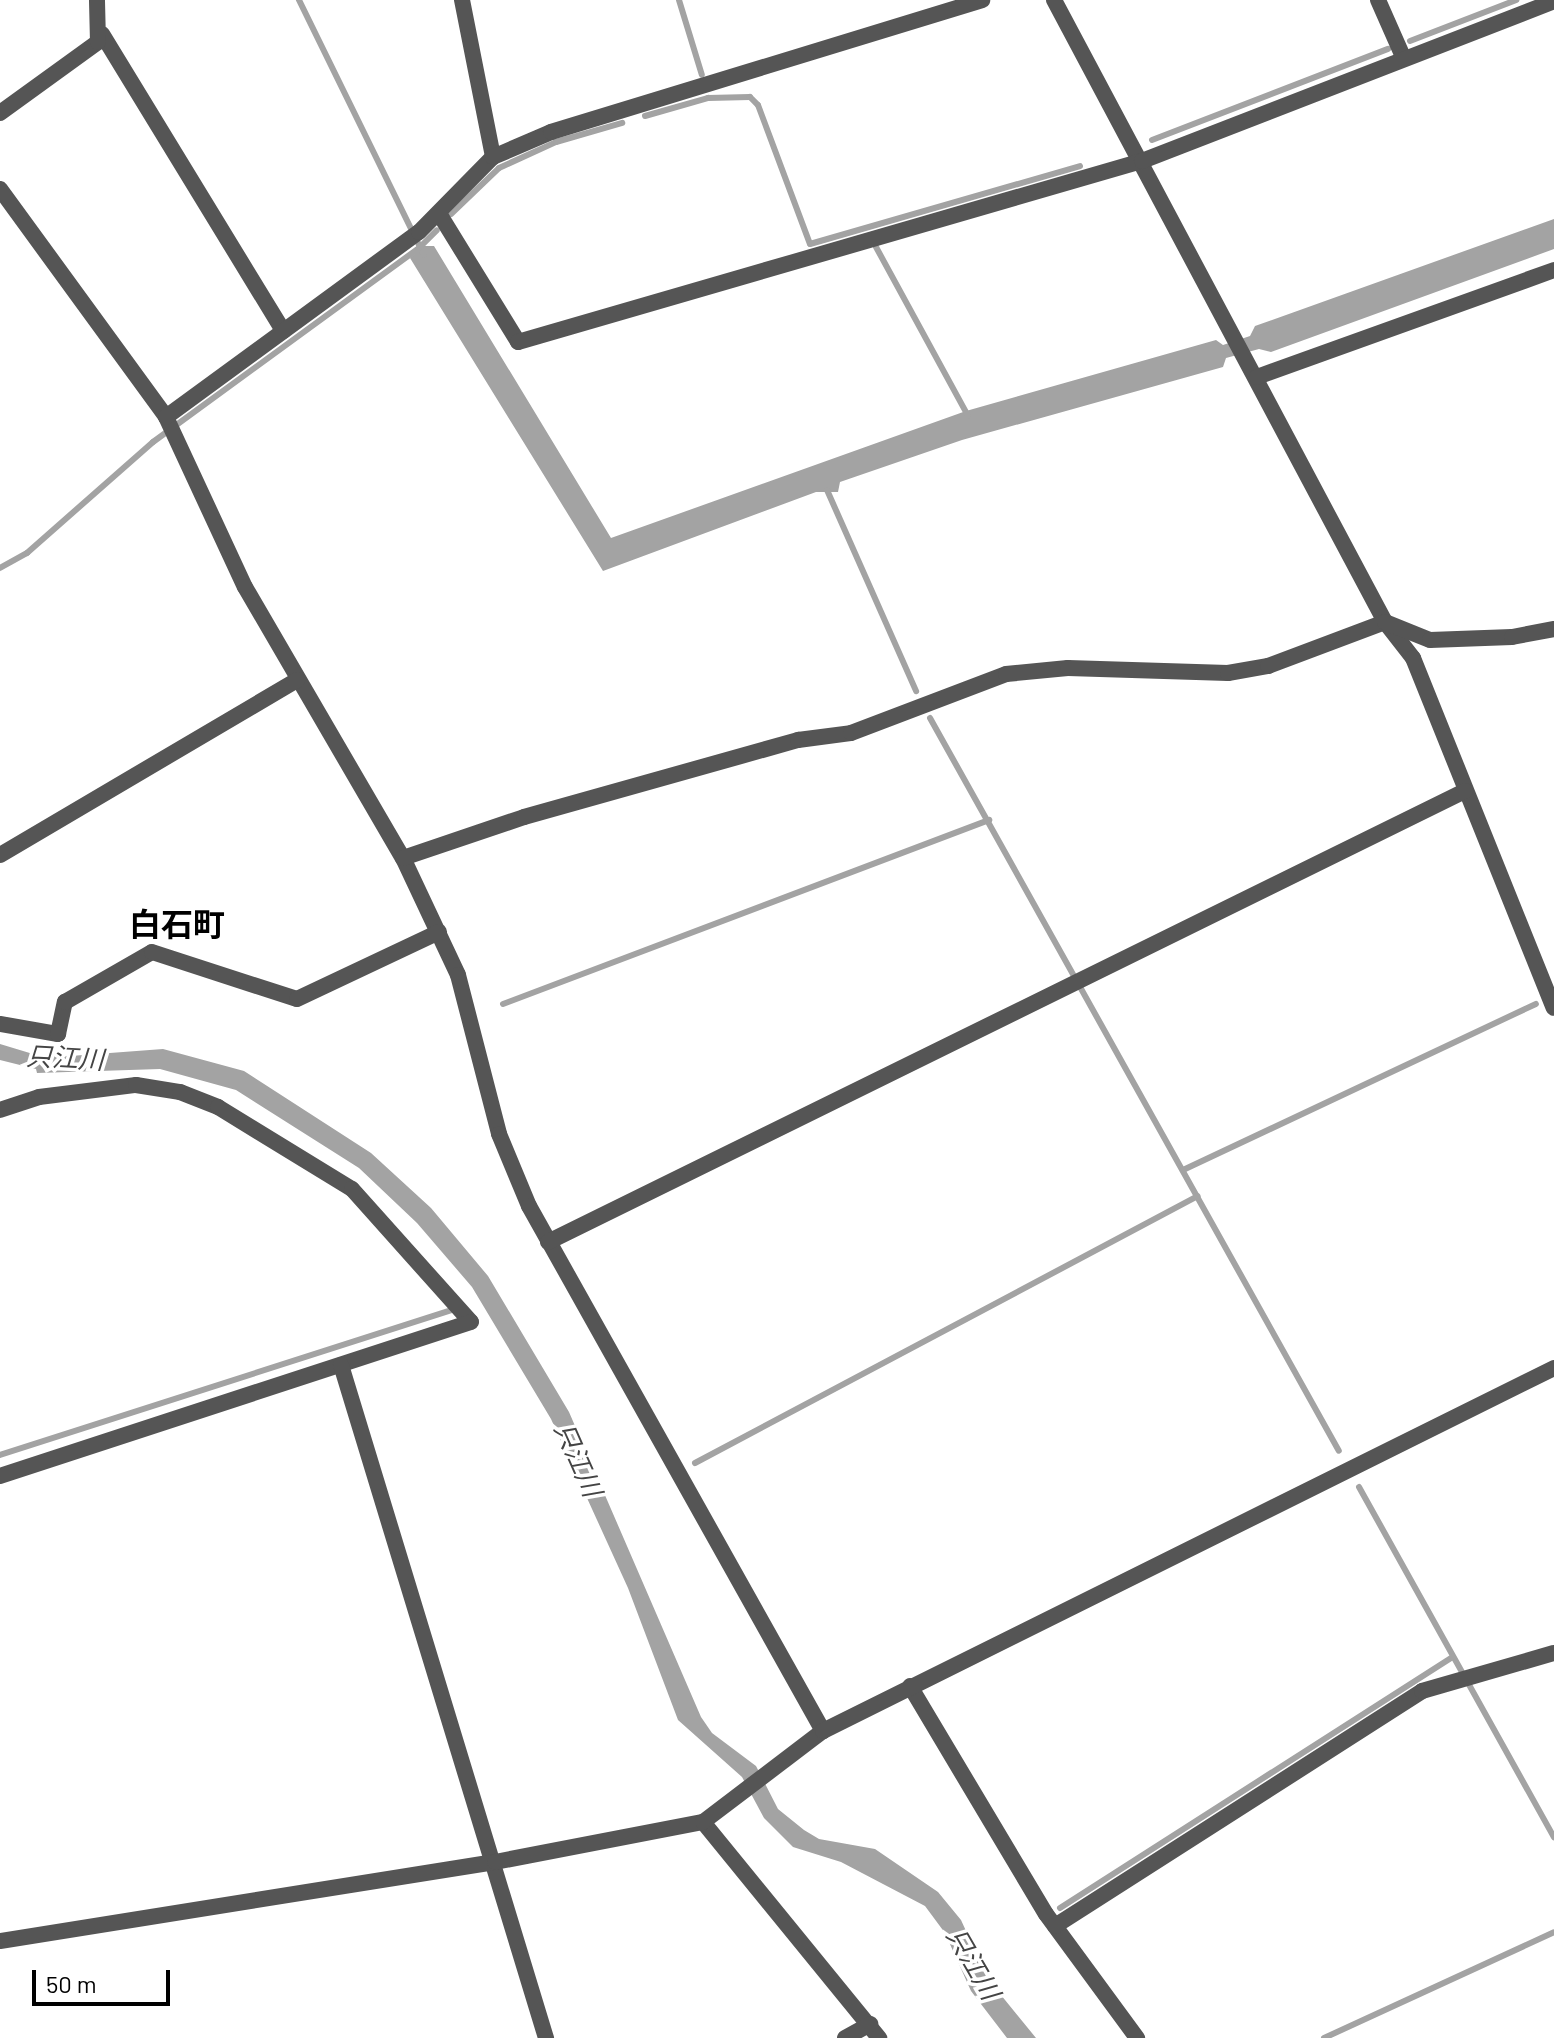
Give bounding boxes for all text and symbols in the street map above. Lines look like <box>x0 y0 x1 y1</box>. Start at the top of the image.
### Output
district label: 白石町 <box>129 904 225 942</box>
water label: 只江川 <box>25 1039 105 1075</box>
water label: 只江川 <box>549 1417 609 1501</box>
water label: 只江川 <box>941 1921 1007 2005</box>
scale bar <box>36 1954 174 2004</box>
text: 50 m <box>46 1969 97 1998</box>

